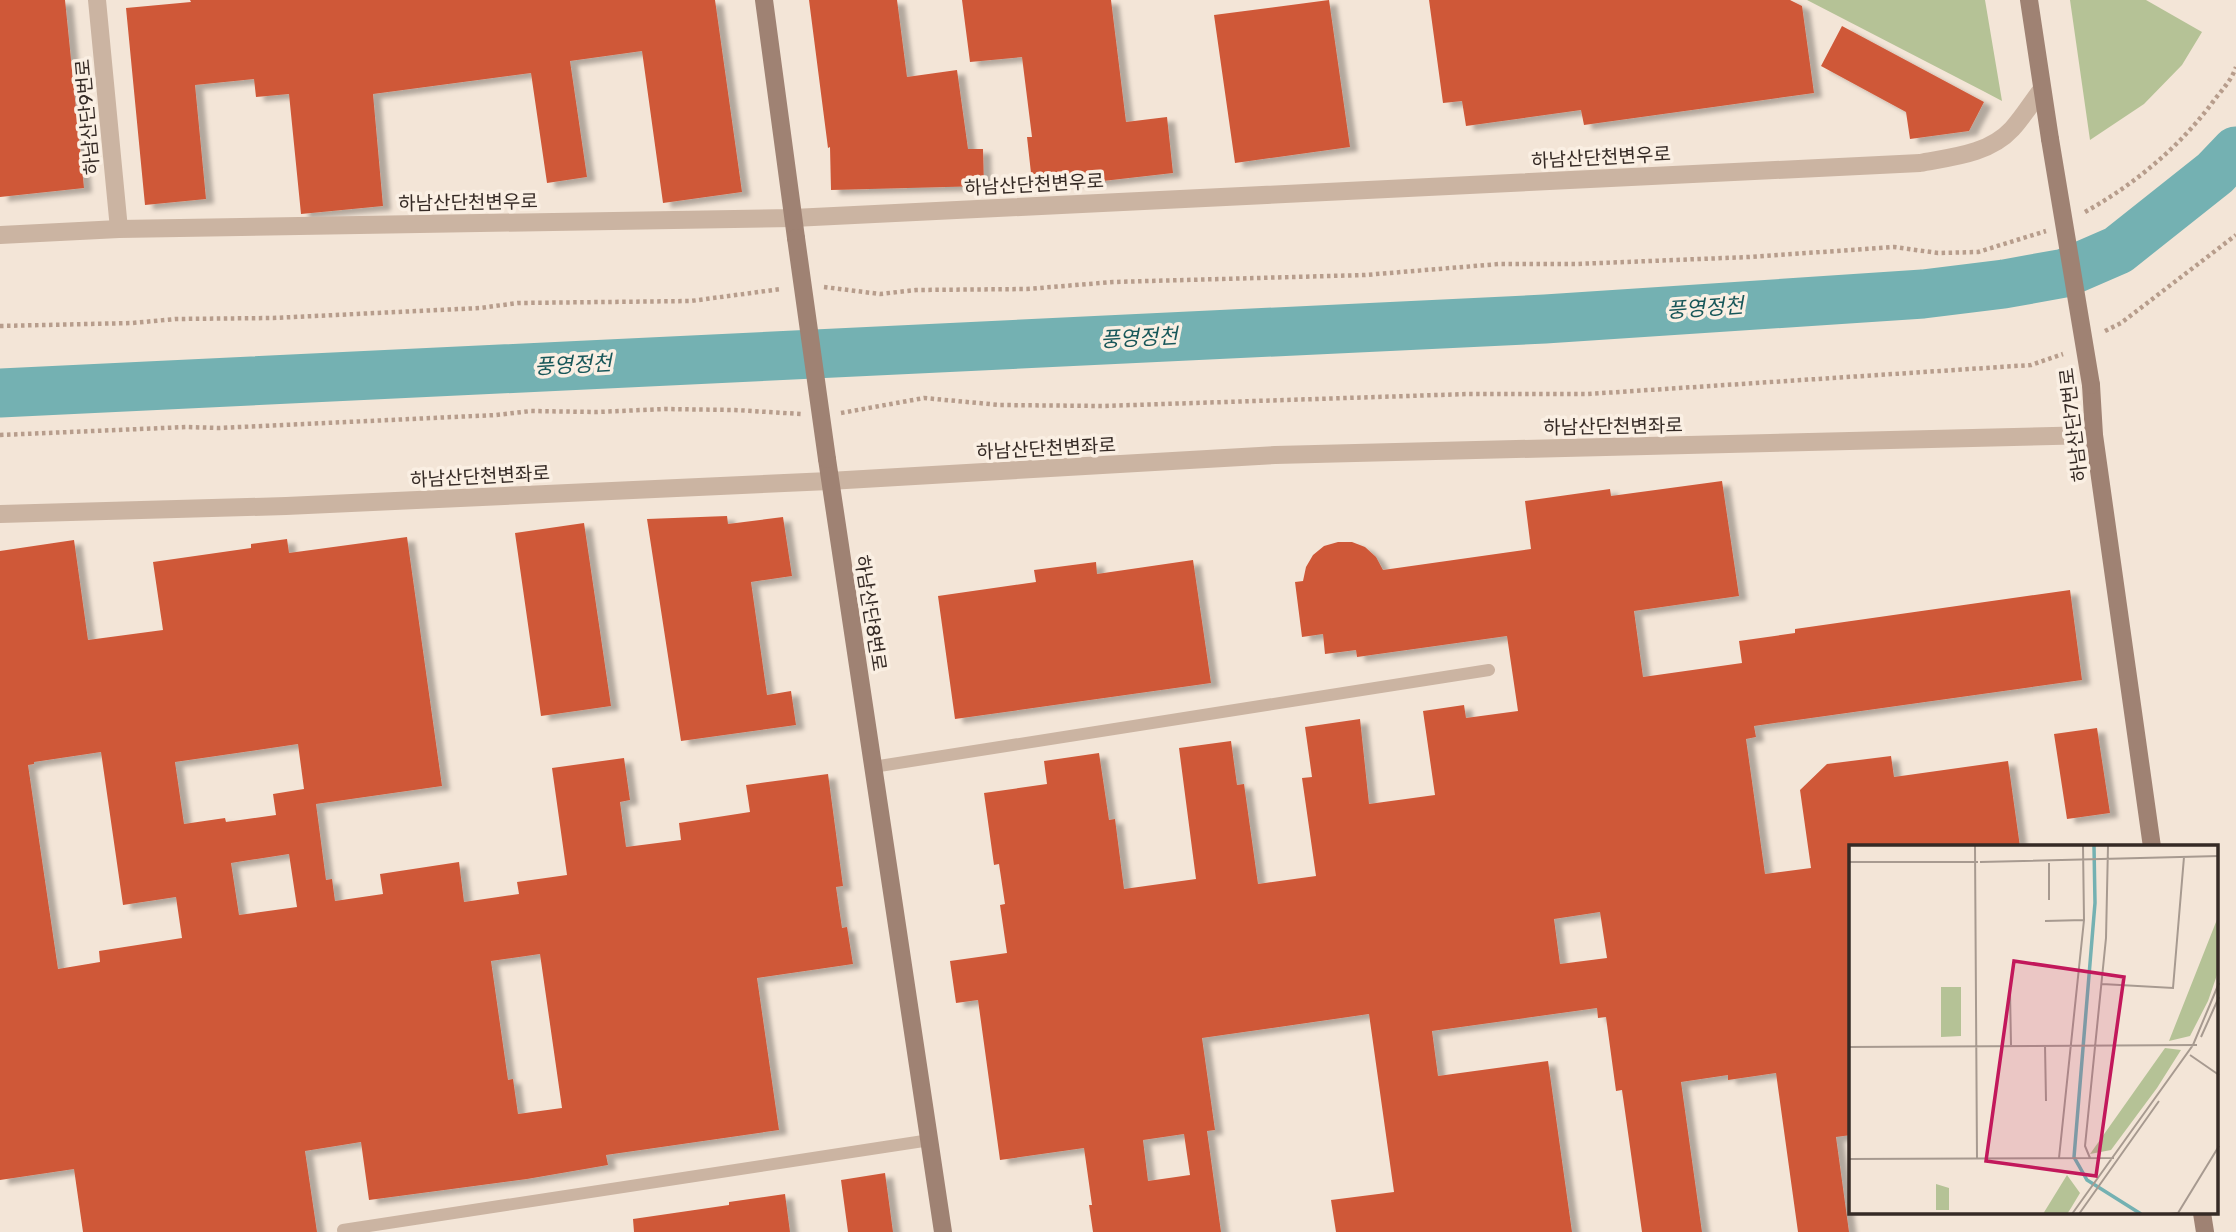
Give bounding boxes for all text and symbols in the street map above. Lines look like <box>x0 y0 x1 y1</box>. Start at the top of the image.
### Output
street label: 하남산단9번로 <box>71 58 104 176</box>
street label: 하남산단천변우로 <box>1531 142 1671 173</box>
street label: 하남산단천변우로 <box>964 169 1104 200</box>
street label: 하남산단천변우로 <box>398 190 538 215</box>
water label: 풍영정천 <box>1666 292 1747 323</box>
water label: 풍영정천 <box>1100 323 1181 352</box>
water label: 풍영정천 <box>534 350 615 379</box>
street label: 하남산단7번로 <box>2055 367 2092 483</box>
street label: 하남산단천변좌로 <box>1543 414 1683 439</box>
street label: 하남산단천변좌로 <box>976 433 1116 464</box>
street label: 하남산단천변좌로 <box>410 461 550 492</box>
street label: 하남산단8번로 <box>850 554 891 673</box>
inset map <box>1849 845 2218 1214</box>

